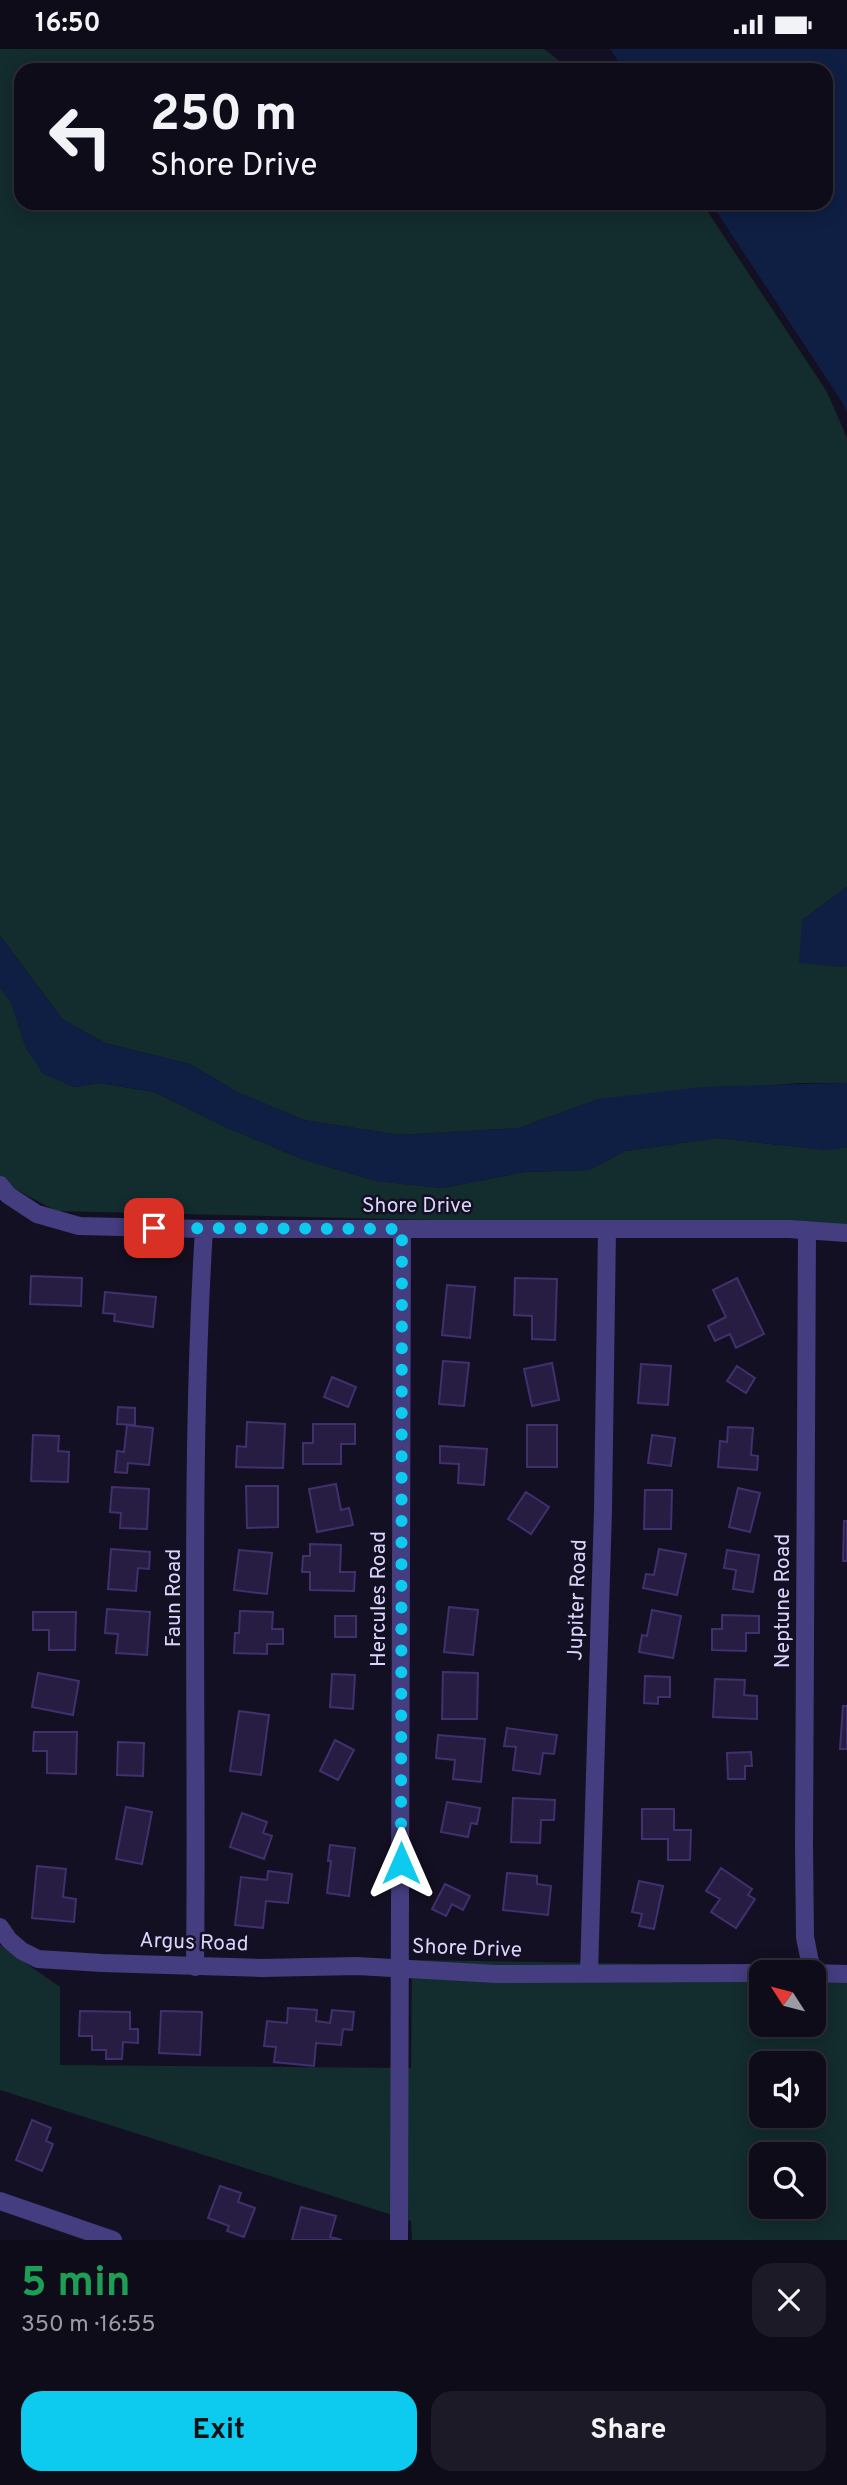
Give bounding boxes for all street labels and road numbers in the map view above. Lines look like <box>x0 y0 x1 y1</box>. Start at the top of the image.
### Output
street label: Shore Drive <box>362 1193 472 1220</box>
street label: Hercules Road <box>366 1531 393 1667</box>
street label: Neptune Road <box>770 1534 797 1668</box>
street label: Jupiter Road <box>562 1539 594 1661</box>
street label: Faun Road <box>161 1549 188 1647</box>
street label: Argus Road <box>139 1928 249 1958</box>
street label: Shore Drive <box>412 1934 522 1964</box>

